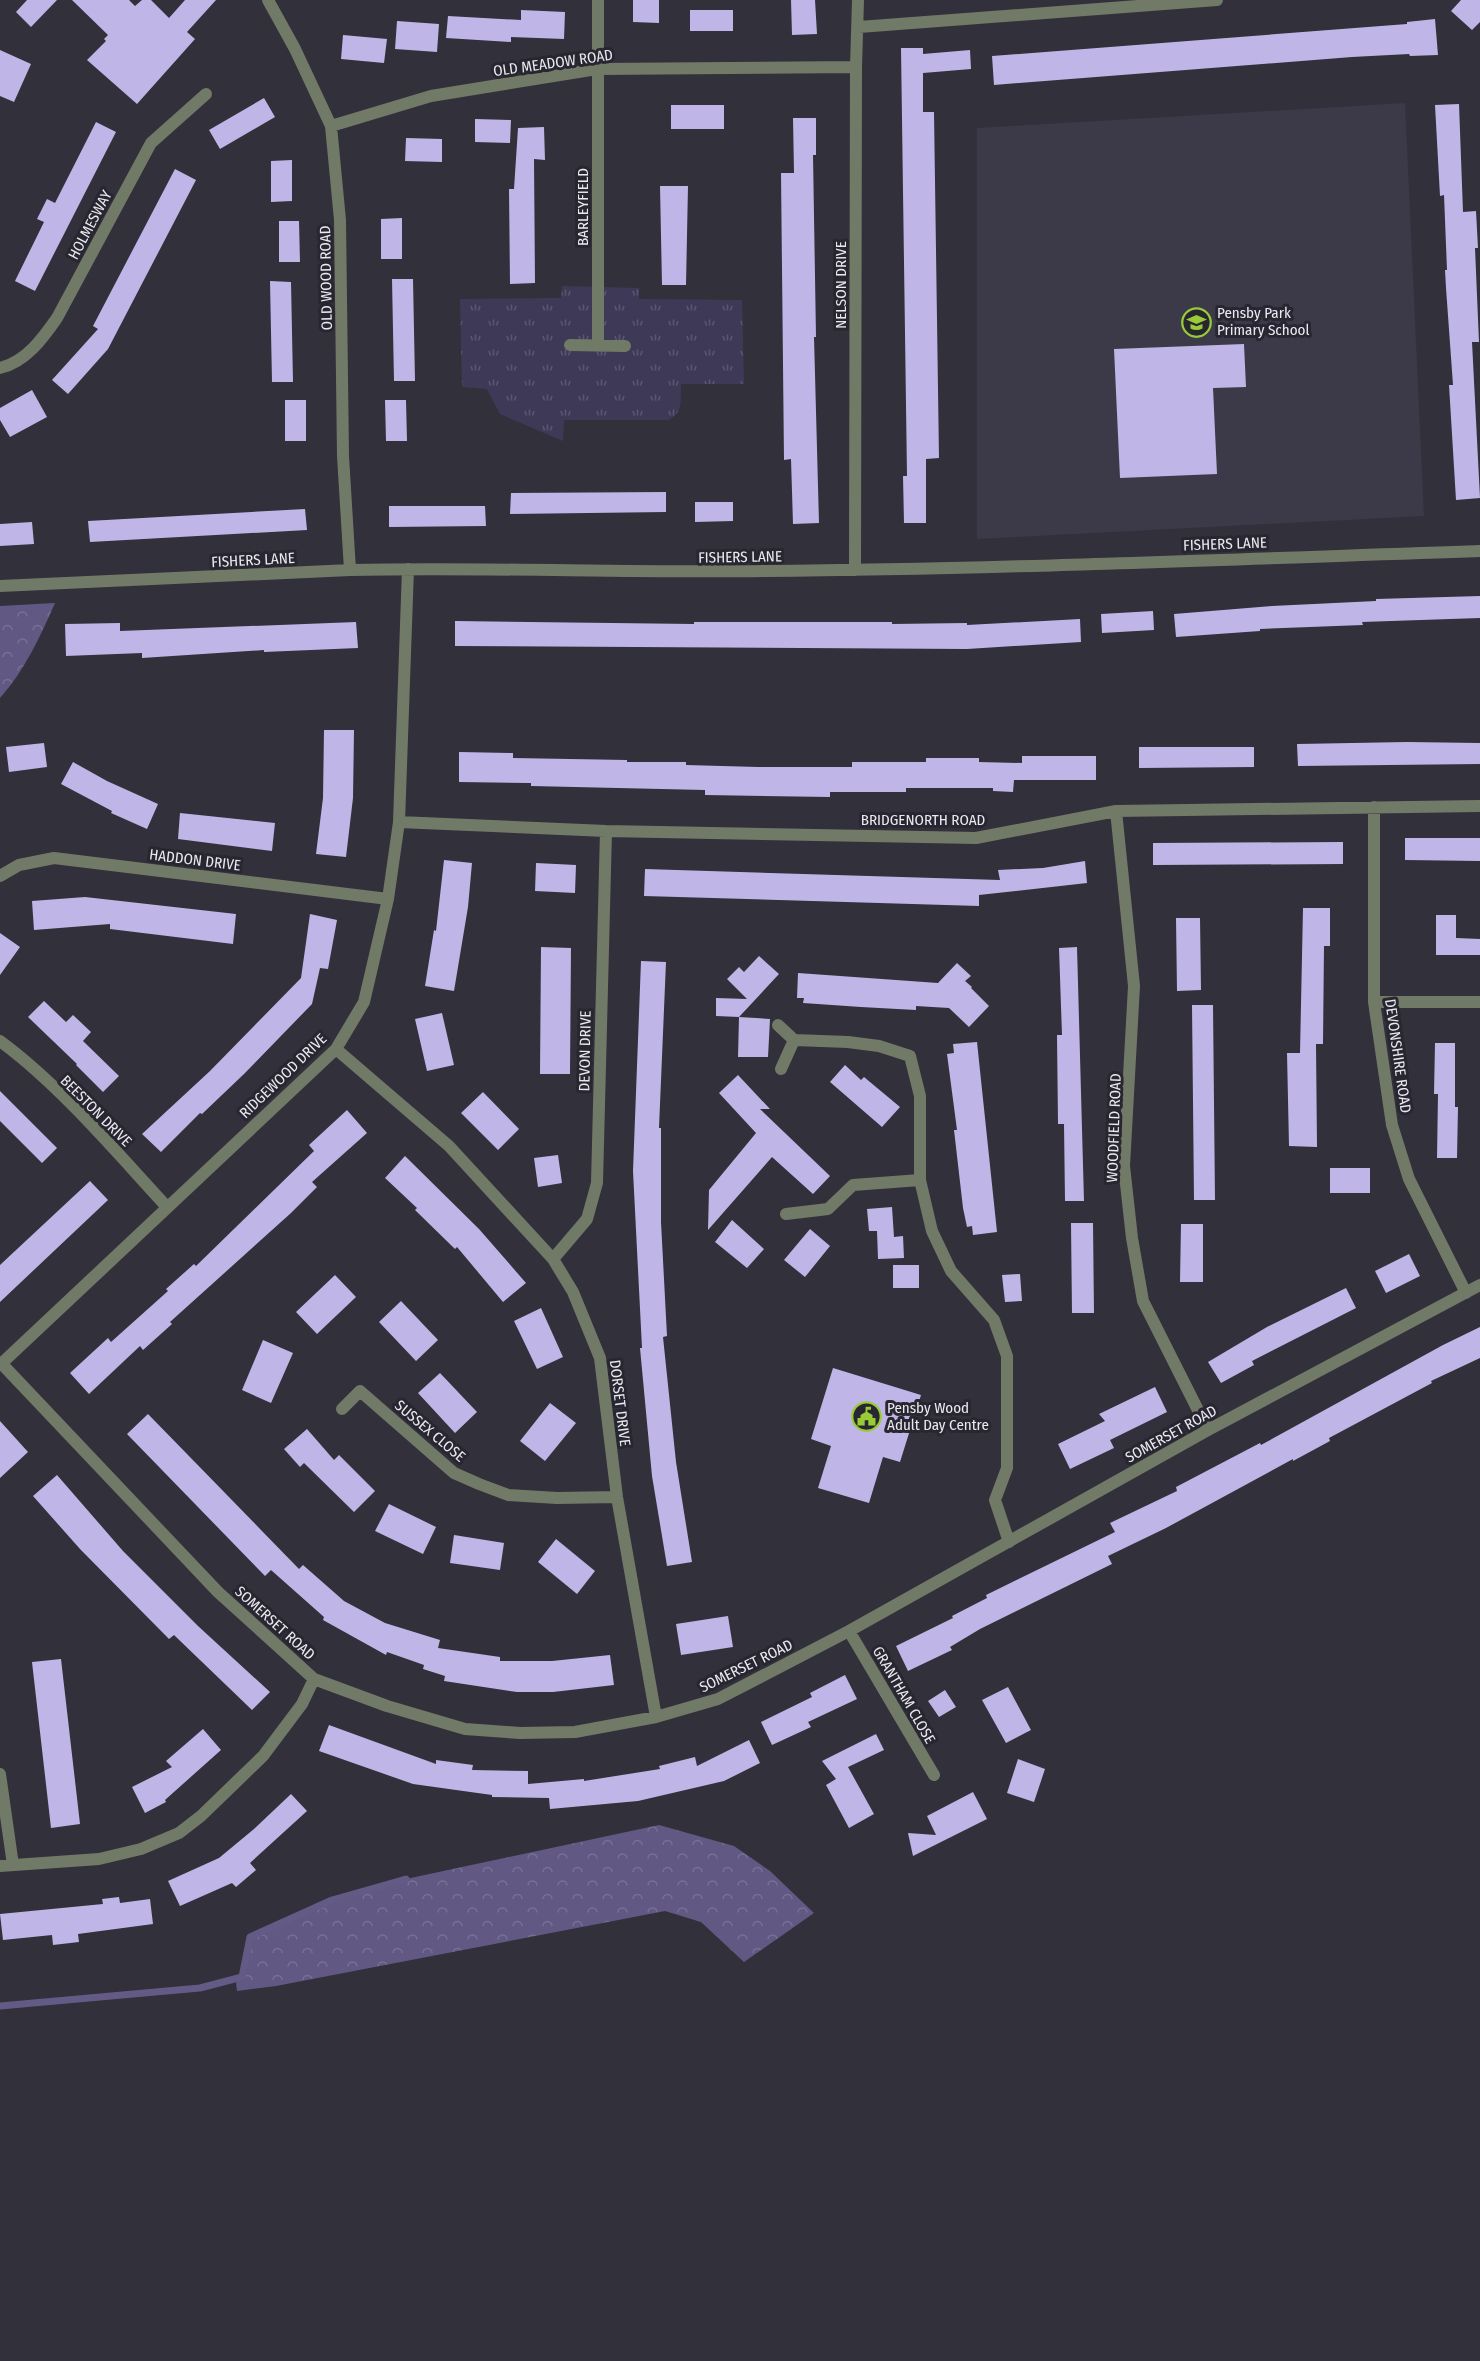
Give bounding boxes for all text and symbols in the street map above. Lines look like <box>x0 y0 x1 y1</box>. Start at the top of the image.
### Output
street label: OLD MEADOW ROAD <box>492 46 614 80</box>
street label: BARLEYFIELD <box>574 168 592 246</box>
street label: HOLMESWAY <box>64 187 116 263</box>
street label: OLD WOOD ROAD <box>316 226 336 330</box>
street label: NELSON DRIVE <box>832 241 850 329</box>
place label: Pensby Park Primary School <box>1217 304 1309 339</box>
school or university icon: Pensby Park Primary School <box>1180 306 1212 338</box>
street label: FISHERS LANE <box>1183 534 1267 554</box>
street label: FISHERS LANE <box>698 547 782 567</box>
street label: FISHERS LANE <box>211 549 295 571</box>
street label: BRIDGENORTH ROAD <box>861 811 985 829</box>
street label: HADDON DRIVE <box>148 845 242 875</box>
street label: DEVONSHIRE ROAD <box>1381 998 1415 1114</box>
street label: DEVON DRIVE <box>575 1010 595 1092</box>
street label: RIDGEWOOD DRIVE <box>236 1030 330 1122</box>
street label: BEESTON DRIVE <box>57 1072 135 1150</box>
street label: WOODFIELD ROAD <box>1103 1073 1125 1183</box>
street label: DORSET DRIVE <box>606 1359 634 1447</box>
street label: SUSSEX CLOSE <box>391 1396 469 1466</box>
place label: Pensby Wood Adult Day Centre <box>887 1399 989 1434</box>
public building icon: Pensby Wood Adult Day Centre <box>850 1401 882 1433</box>
street label: SOMERSET ROAD <box>1122 1402 1220 1466</box>
street label: SOMERSET ROAD <box>231 1582 319 1664</box>
street label: SOMERSET ROAD <box>696 1636 796 1696</box>
street label: GRANTHAM CLOSE <box>869 1643 939 1747</box>

